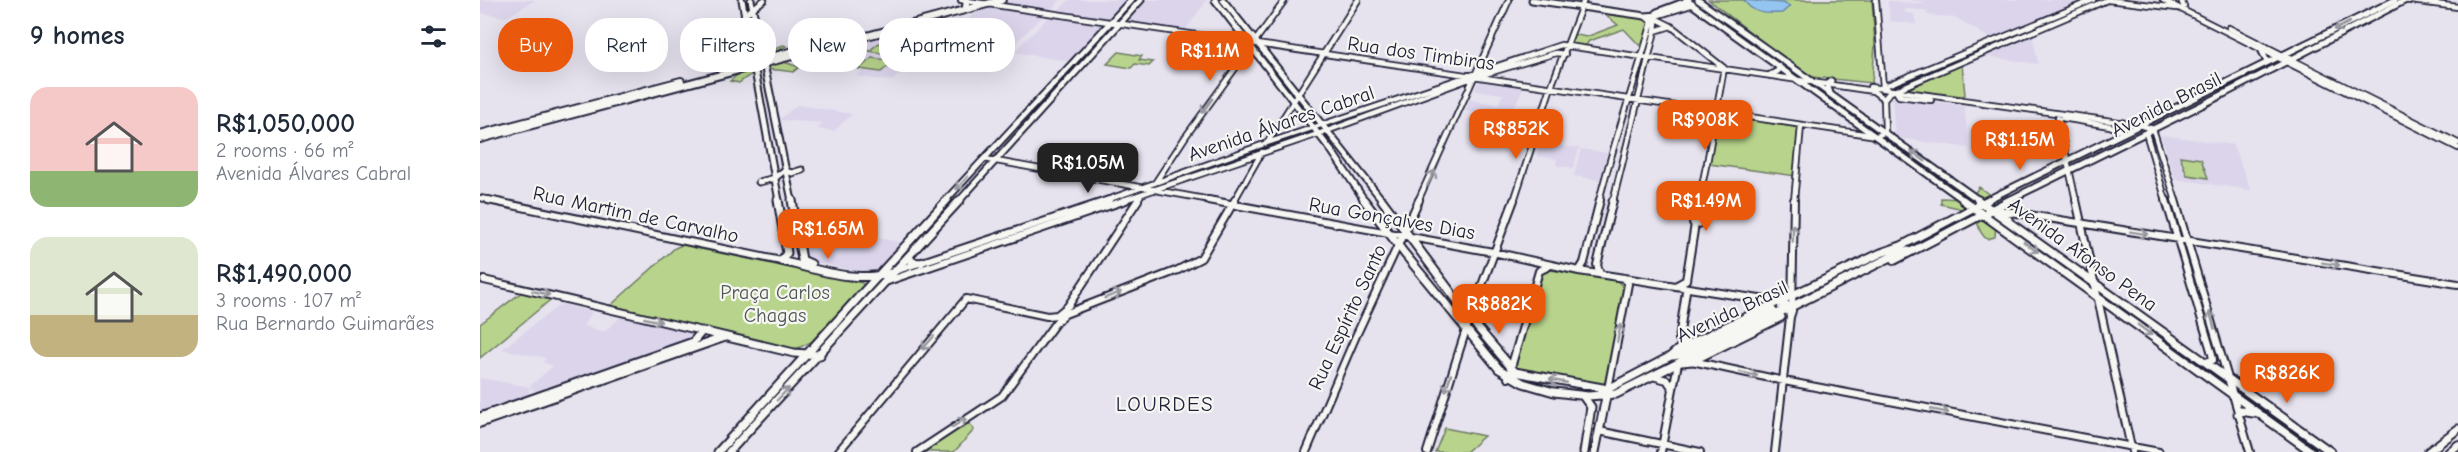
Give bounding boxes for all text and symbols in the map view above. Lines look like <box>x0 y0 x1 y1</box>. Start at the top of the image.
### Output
chip: Buy <box>498 18 573 72</box>
chip: Rent <box>585 18 668 72</box>
chip: Filters <box>680 18 776 72</box>
chip: New <box>788 18 867 72</box>
chip: Apartment <box>879 18 1015 72</box>
icon: filters <box>417 20 450 53</box>
one-way arrow <box>2334 20 2352 32</box>
text: 9 homes <box>30 21 125 51</box>
pin: R$1.1M <box>1161 31 1259 82</box>
street label: Rua dos Timbiras <box>1346 32 1496 75</box>
text: R$1.1M <box>1180 39 1240 62</box>
street label: Avenida Brasil <box>2107 67 2225 142</box>
street label: Avenida Álvares Cabral <box>1185 80 1377 166</box>
one-way arrow <box>1201 98 1213 114</box>
pin: R$908K <box>1656 100 1754 151</box>
text: R$908K <box>1671 108 1739 131</box>
text: R$1,050,000 <box>216 109 355 139</box>
pin: R$852K <box>1467 109 1565 160</box>
icon: home <box>78 111 150 183</box>
text: R$852K <box>1483 117 1549 140</box>
pin: R$1.15M <box>1965 120 2075 171</box>
text: R$1.15M <box>1985 128 2055 151</box>
text: 2 rooms · 66 m² <box>216 139 354 162</box>
pin: R$1.05M <box>1033 143 1143 194</box>
one-way arrow <box>1911 150 1927 162</box>
text: R$1.05M <box>1051 151 1125 174</box>
text: Avenida Álvares Cabral <box>216 162 411 185</box>
one-way arrow <box>1425 169 1437 187</box>
one-way arrow <box>955 176 969 191</box>
street label: Rua Martim de Carvalho <box>531 181 741 248</box>
pin: R$1.49M <box>1651 181 1761 232</box>
text: R$1.49M <box>1670 189 1742 212</box>
street label: Rua Gonçalves Dias <box>1307 193 1477 244</box>
street label: Avenida Afonso Pena <box>2004 193 2162 316</box>
pin: R$1.65M <box>773 209 883 260</box>
text: R$1.65M <box>792 217 864 240</box>
one-way arrow <box>1787 224 1799 244</box>
one-way arrow <box>2128 228 2148 239</box>
street label: Rua Espírito Santo <box>1304 241 1391 394</box>
one-way arrow <box>2022 241 2038 254</box>
text: R$1,490,000 <box>216 259 352 289</box>
one-way arrow <box>2321 259 2341 270</box>
icon: home <box>78 261 150 333</box>
street label: Avenida Brasil <box>1673 276 1792 347</box>
park label: Praça Carlos Chagas <box>720 281 830 327</box>
pin: R$882K <box>1450 284 1548 335</box>
one-way arrow <box>531 287 550 299</box>
text: 3 rooms · 107 m² <box>216 289 361 312</box>
one-way arrow <box>1104 289 1122 300</box>
text: R$882K <box>1466 292 1532 315</box>
one-way arrow <box>2206 311 2217 330</box>
text: Rua Bernardo Guimarães <box>216 312 434 335</box>
one-way arrow <box>642 315 662 326</box>
one-way arrow <box>1614 323 1625 343</box>
one-way arrow <box>2136 324 2152 336</box>
one-way arrow <box>921 335 935 350</box>
pin: R$826K <box>2238 353 2336 404</box>
text: R$826K <box>2254 361 2320 384</box>
one-way arrow <box>1739 369 1758 380</box>
one-way arrow <box>1442 373 1453 392</box>
one-way arrow <box>1549 375 1568 386</box>
one-way arrow <box>776 386 790 401</box>
district label: LOURDES <box>1116 392 1214 416</box>
one-way arrow <box>1930 406 1949 417</box>
one-way arrow <box>950 416 967 428</box>

